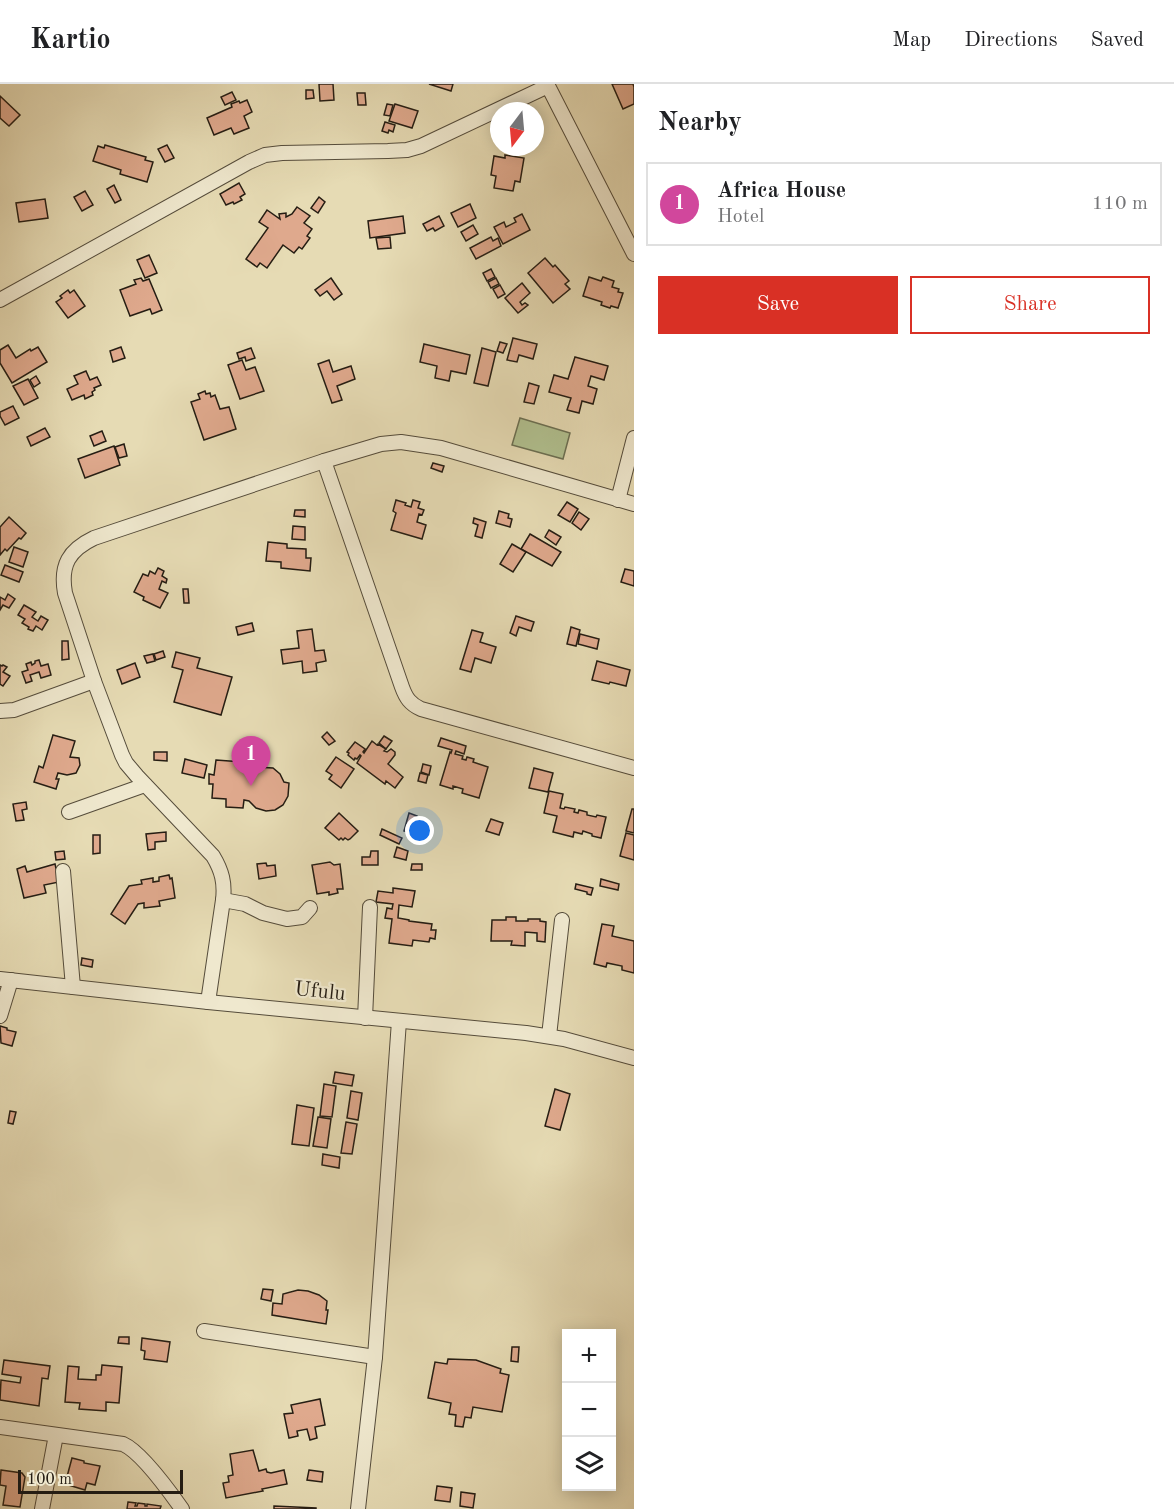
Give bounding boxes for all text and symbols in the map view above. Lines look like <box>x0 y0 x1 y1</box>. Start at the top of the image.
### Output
text: Kartio <box>30 27 111 55</box>
text: Map <box>892 30 931 51</box>
text: Directions <box>964 30 1058 51</box>
text: Saved <box>1091 30 1144 51</box>
north arrow <box>490 102 544 156</box>
text: Nearby <box>658 110 742 136</box>
text: Africa House <box>717 180 846 202</box>
text: 1 <box>674 194 685 214</box>
text: 110 m <box>1092 194 1148 214</box>
text: Hotel <box>717 207 764 227</box>
button: Save <box>658 276 898 334</box>
button: Share <box>910 276 1150 334</box>
pin: 1 <box>232 736 270 786</box>
your location <box>405 816 434 845</box>
street label: Ufulu <box>293 979 347 1005</box>
map controls <box>562 1329 616 1491</box>
button: + <box>562 1329 616 1383</box>
button: − <box>562 1383 616 1437</box>
button: layers <box>562 1437 616 1491</box>
scale bar <box>18 1467 183 1494</box>
text: 100 m <box>27 1472 72 1488</box>

